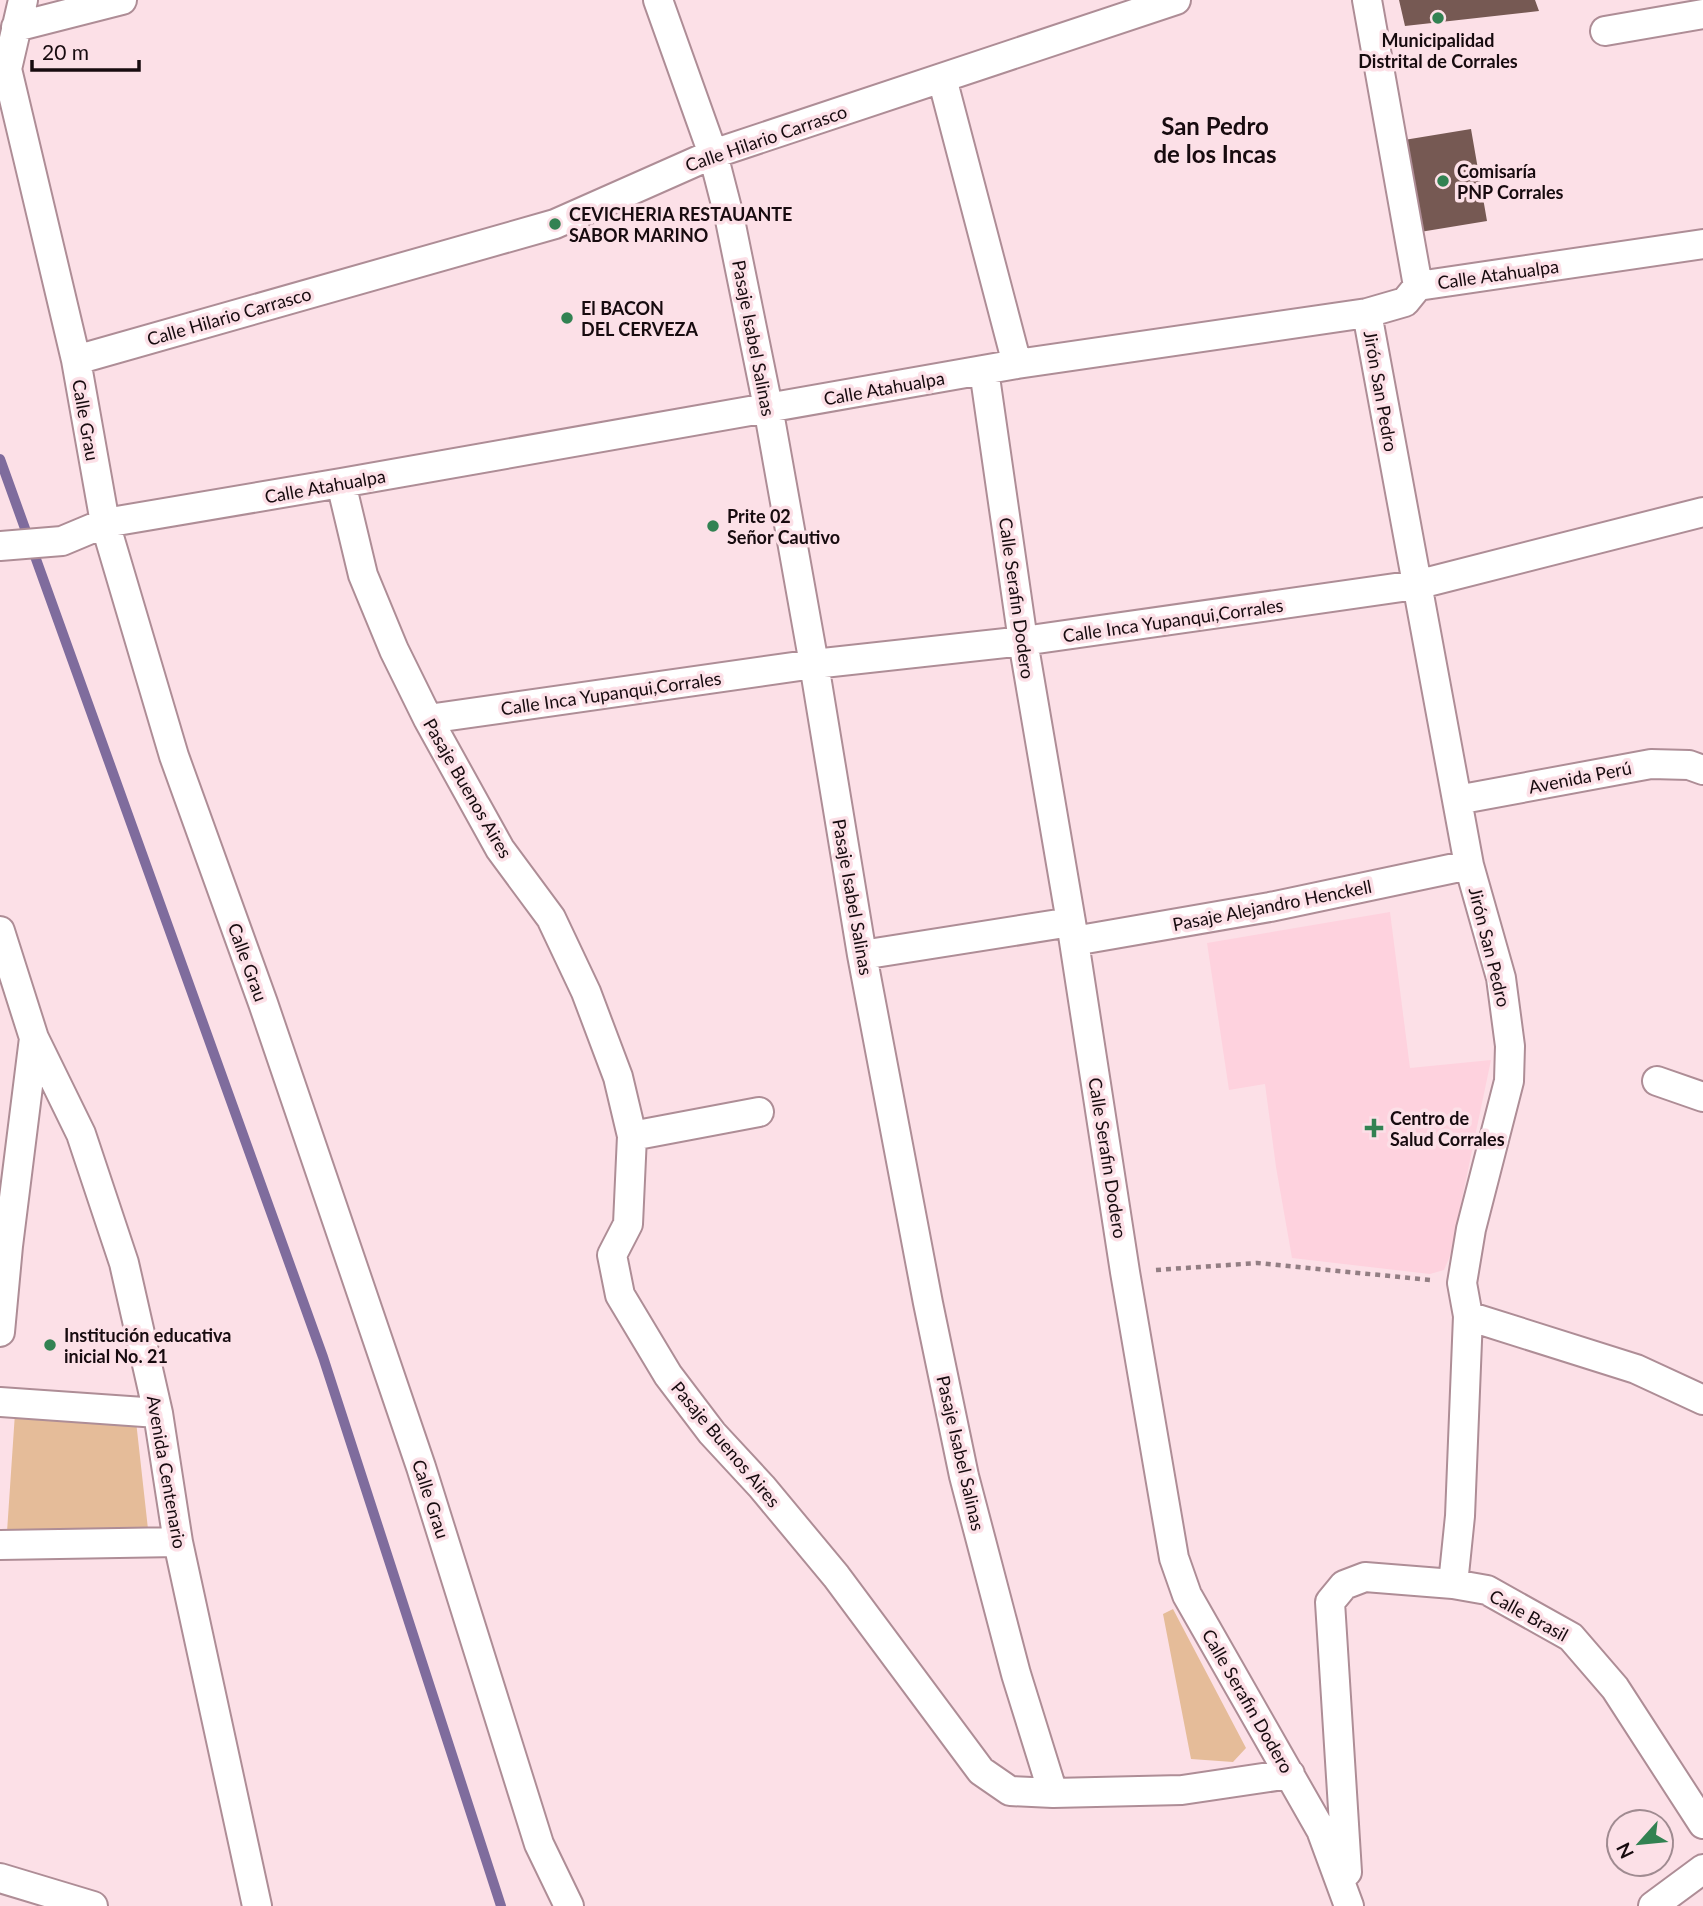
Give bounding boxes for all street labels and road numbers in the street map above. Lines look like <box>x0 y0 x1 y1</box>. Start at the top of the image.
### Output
street label: Calle Hilario Carrasco <box>682 100 850 176</box>
street label: Calle Atahualpa <box>1436 255 1560 293</box>
street label: Pasaje Isabel Salinas <box>728 258 780 418</box>
street label: Calle Hilario Carrasco <box>144 282 314 350</box>
street label: Jirón San Pedro <box>1360 329 1402 453</box>
street label: Calle Atahualpa <box>822 367 946 409</box>
street label: Calle Grau <box>68 378 104 462</box>
street label: Calle Atahualpa <box>263 465 387 507</box>
street label: Calle Serafin Dodero <box>995 516 1039 680</box>
street label: Calle Inca Yupanqui,Corrales <box>1061 594 1285 646</box>
street label: Calle Inca Yupanqui,Corrales <box>499 667 723 719</box>
street label: Pasaje Buenos Aires <box>419 714 517 862</box>
street label: Avenida Perú <box>1527 756 1633 798</box>
street label: Pasaje Isabel Salinas <box>828 817 878 977</box>
street label: Pasaje Alejandro Henckell <box>1170 875 1374 935</box>
street label: Jirón San Pedro <box>1465 885 1515 1009</box>
street label: Calle Grau <box>224 920 272 1004</box>
street label: Calle Serafin Dodero <box>1084 1076 1132 1240</box>
street label: Pasaje Isabel Salinas <box>932 1373 990 1533</box>
street label: Pasaje Buenos Aires <box>667 1377 785 1512</box>
street label: Avenida Centenario <box>143 1394 191 1550</box>
street label: Calle Grau <box>408 1457 454 1541</box>
street label: Calle Brasil <box>1486 1584 1572 1646</box>
street label: Calle Serafin Dodero <box>1198 1625 1298 1777</box>

